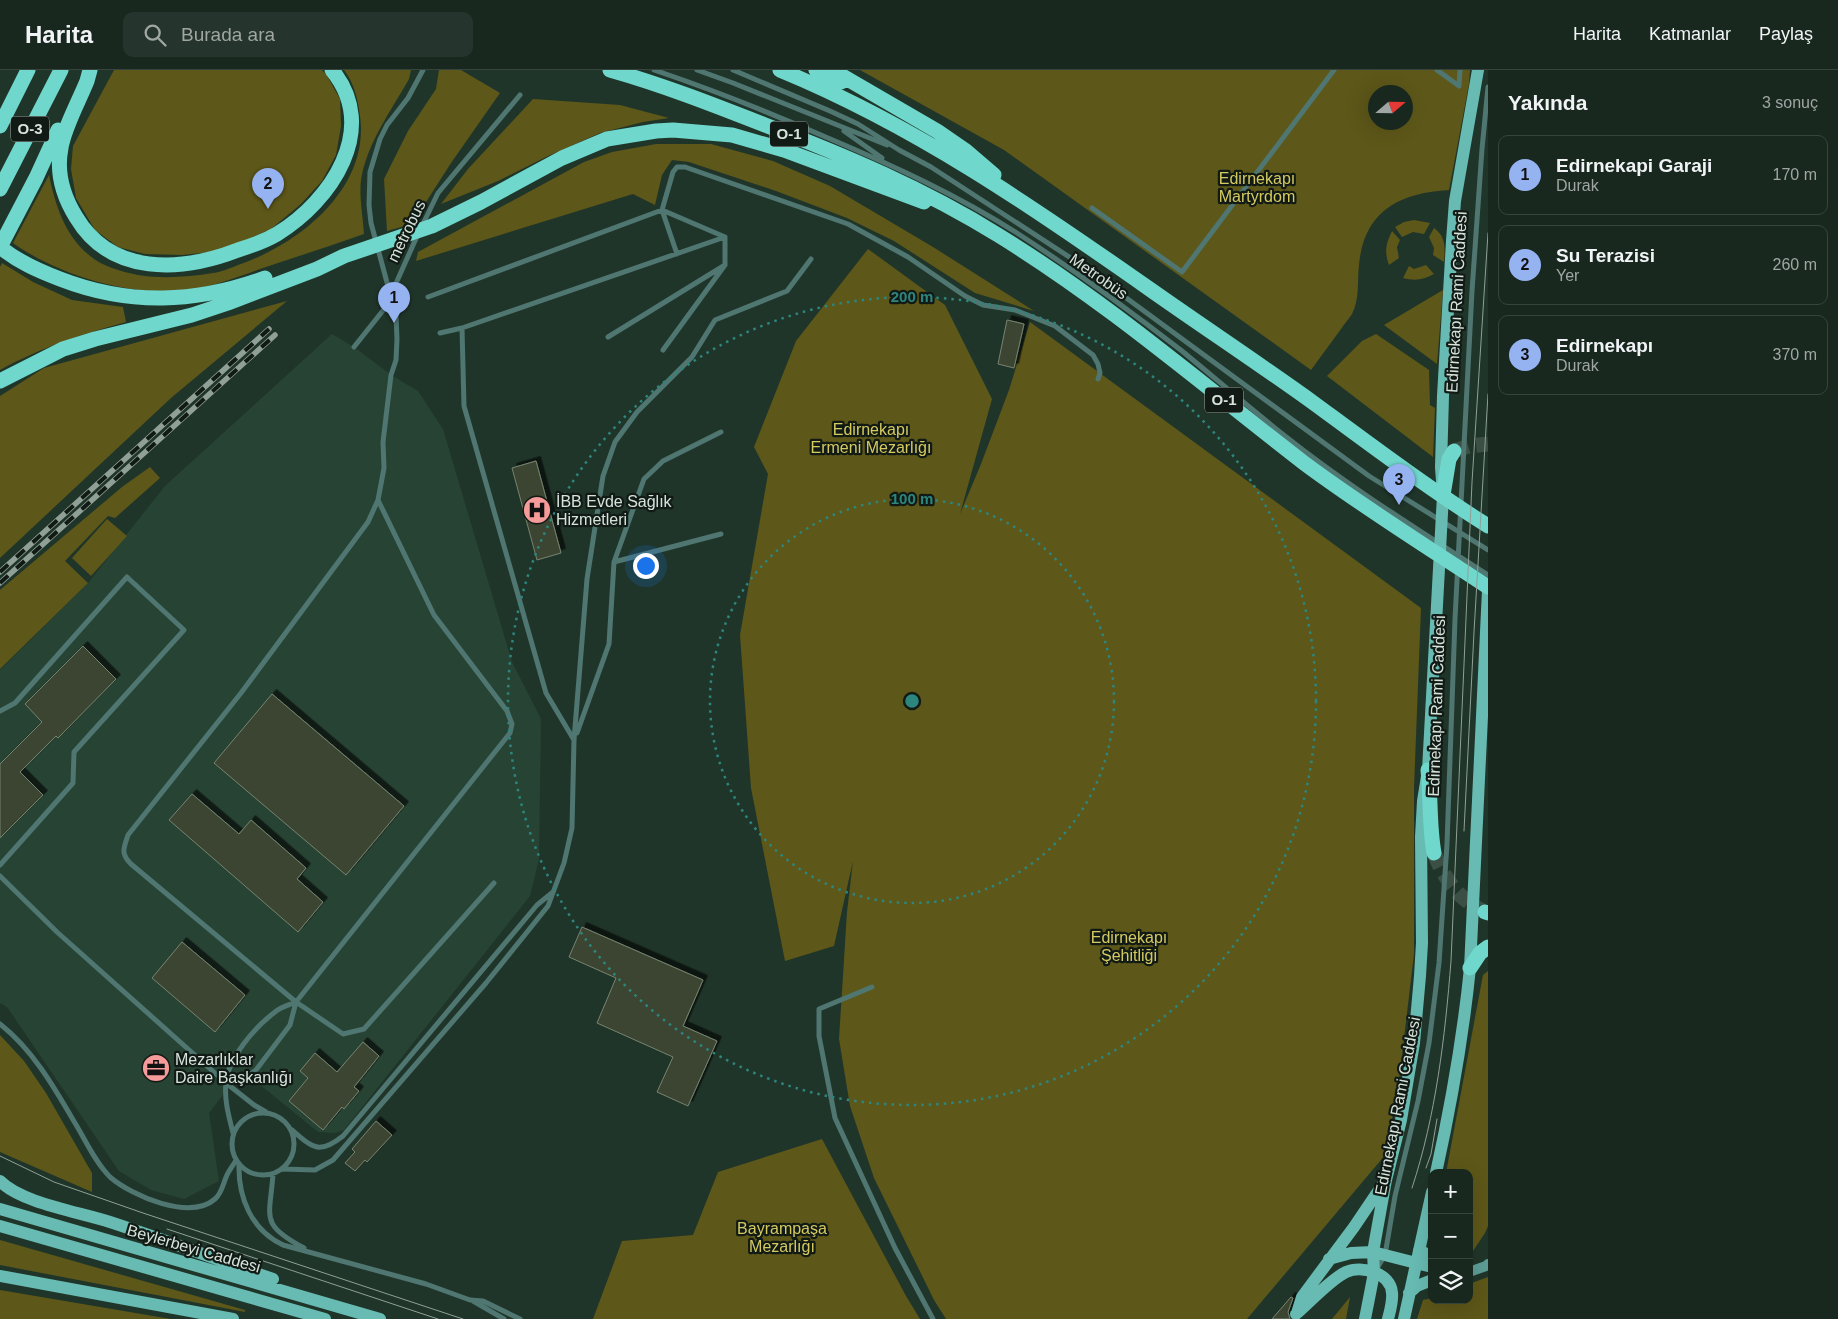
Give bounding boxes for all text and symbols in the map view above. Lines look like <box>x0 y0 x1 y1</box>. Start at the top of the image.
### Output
search box <box>123 12 473 57</box>
text: Harita <box>25 21 93 48</box>
icon: search <box>141 21 169 49</box>
text: Burada ara <box>181 24 275 45</box>
text: Harita <box>1573 24 1621 44</box>
text: Katmanlar <box>1649 24 1731 44</box>
text: Paylaş <box>1759 24 1813 44</box>
north arrow <box>1368 85 1413 130</box>
text: Yakında <box>1508 91 1587 114</box>
text: 3 sonuç <box>1762 94 1818 111</box>
road number: O-3 <box>11 116 49 142</box>
road number: O-1 <box>770 122 808 146</box>
text: Edirnekapi Garaji <box>1556 155 1712 176</box>
text: 1 <box>1521 166 1529 183</box>
text: 170 m <box>1773 166 1817 183</box>
pin: 2 <box>252 168 284 209</box>
park label: Edirnekapı Martyrdom <box>1219 170 1295 205</box>
text: Durak <box>1556 177 1599 194</box>
street label: metrobus <box>384 198 429 265</box>
street label: Edirnekapı Rami Caddesi <box>1443 211 1470 393</box>
text: Su Terazisi <box>1556 245 1655 266</box>
street label: Metrobüs <box>1067 250 1131 303</box>
text: 2 <box>1521 256 1529 273</box>
text: 260 m <box>1773 256 1817 273</box>
text: Yer <box>1556 267 1579 284</box>
pin: 1 <box>378 282 410 323</box>
text: 200 m <box>891 288 933 305</box>
text: Edirnekapı <box>1556 335 1653 356</box>
text: 3 <box>1521 346 1529 363</box>
text: 370 m <box>1773 346 1817 363</box>
text: Durak <box>1556 357 1599 374</box>
road number: O-1 <box>1205 388 1243 412</box>
park label: Edirnekapı Ermeni Mezarlığı <box>811 421 931 456</box>
pin: 3 <box>1383 464 1415 505</box>
text: 100 m <box>891 490 933 507</box>
place label: İBB Evde Sağlık Hizmetleri <box>556 492 673 528</box>
hospital icon: İBB Evde Sağlık Hizmetleri <box>522 495 552 525</box>
your location <box>633 553 659 579</box>
street label: Edirnekapı Rami Caddesi <box>1425 615 1448 797</box>
centre of rings <box>903 692 921 710</box>
park label: Edirnekapı Şehitliği <box>1091 929 1167 964</box>
street label: Edirnekapı Rami Caddesi <box>1372 1015 1423 1197</box>
place label: Mezarlıklar Daire Başkanlığı <box>175 1051 292 1086</box>
office icon: Mezarlıklar Daire Başkanlığı <box>141 1053 171 1083</box>
map controls <box>1428 1169 1473 1304</box>
button: + <box>1428 1169 1473 1214</box>
button: − <box>1428 1214 1473 1259</box>
park label: Bayrampaşa Mezarlığı <box>737 1220 827 1255</box>
street label: Beylerbeyi Caddesi <box>125 1221 262 1276</box>
button: layers <box>1428 1259 1473 1304</box>

